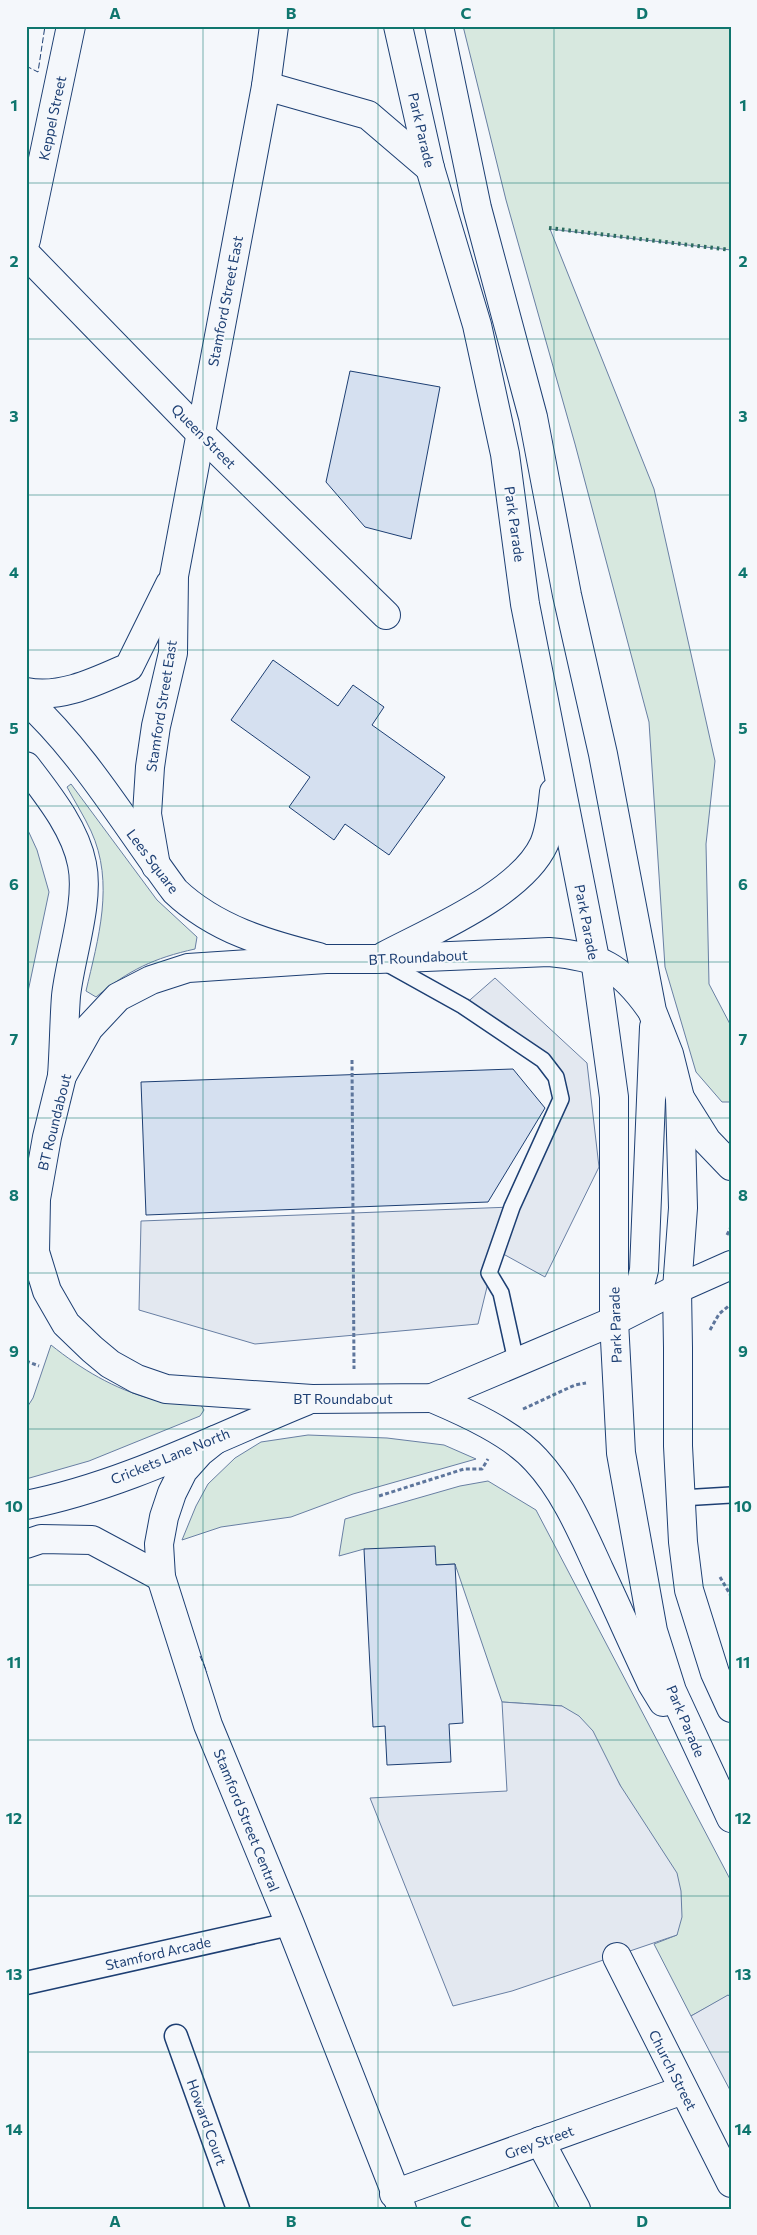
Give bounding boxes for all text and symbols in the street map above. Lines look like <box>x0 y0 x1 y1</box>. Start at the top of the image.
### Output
text: A <box>109 3 121 22</box>
text: B <box>286 3 297 22</box>
text: C <box>461 3 472 22</box>
text: D <box>636 3 648 22</box>
street label: Keppel Street <box>35 74 69 162</box>
street label: Park Parade <box>405 91 439 169</box>
text: 1 <box>10 95 18 114</box>
text: 1 <box>739 95 747 114</box>
street label: Stamford Street East <box>204 234 246 368</box>
text: 2 <box>9 251 19 270</box>
text: 2 <box>738 251 748 270</box>
street label: Queen Street <box>168 400 240 472</box>
text: 3 <box>9 406 19 425</box>
text: 3 <box>738 406 748 425</box>
street label: Park Parade <box>501 485 529 563</box>
text: 4 <box>9 562 19 581</box>
text: 4 <box>738 562 748 581</box>
street label: Stamford Street East <box>142 639 180 773</box>
text: 5 <box>9 718 19 737</box>
text: 5 <box>738 718 748 737</box>
street label: Lees Square <box>123 825 183 897</box>
text: 6 <box>9 874 19 893</box>
text: 6 <box>738 874 748 893</box>
street label: Park Parade <box>571 883 603 961</box>
street label: BT Roundabout <box>368 946 468 968</box>
text: 7 <box>10 1029 19 1048</box>
text: 7 <box>739 1029 748 1048</box>
street label: BT Roundabout <box>34 1072 74 1172</box>
text: 8 <box>9 1185 19 1204</box>
text: 8 <box>738 1185 748 1204</box>
street label: Park Parade <box>605 1287 625 1363</box>
text: 9 <box>9 1341 19 1360</box>
text: 9 <box>738 1341 748 1360</box>
street label: BT Roundabout <box>293 1390 393 1407</box>
street label: Crickets Lane North <box>108 1424 232 1488</box>
text: 10 <box>5 1496 23 1515</box>
text: 10 <box>734 1496 752 1515</box>
text: 11 <box>7 1652 21 1671</box>
text: 11 <box>736 1652 750 1671</box>
street label: Park Parade <box>663 1683 709 1759</box>
street label: Stamford Street Central <box>211 1746 283 1894</box>
text: 12 <box>6 1808 22 1827</box>
text: 12 <box>735 1808 751 1827</box>
street label: Stamford Arcade <box>104 1933 212 1973</box>
text: 13 <box>6 1964 22 1983</box>
text: 13 <box>735 1964 751 1983</box>
street label: Church Street <box>645 2027 701 2113</box>
street label: Howard Court <box>184 2077 231 2168</box>
text: 14 <box>5 2119 23 2138</box>
text: 14 <box>734 2119 752 2138</box>
street label: Grey Street <box>502 2122 576 2162</box>
text: A <box>109 2211 121 2230</box>
text: B <box>286 2211 297 2230</box>
text: C <box>461 2211 472 2230</box>
text: D <box>636 2211 648 2230</box>

